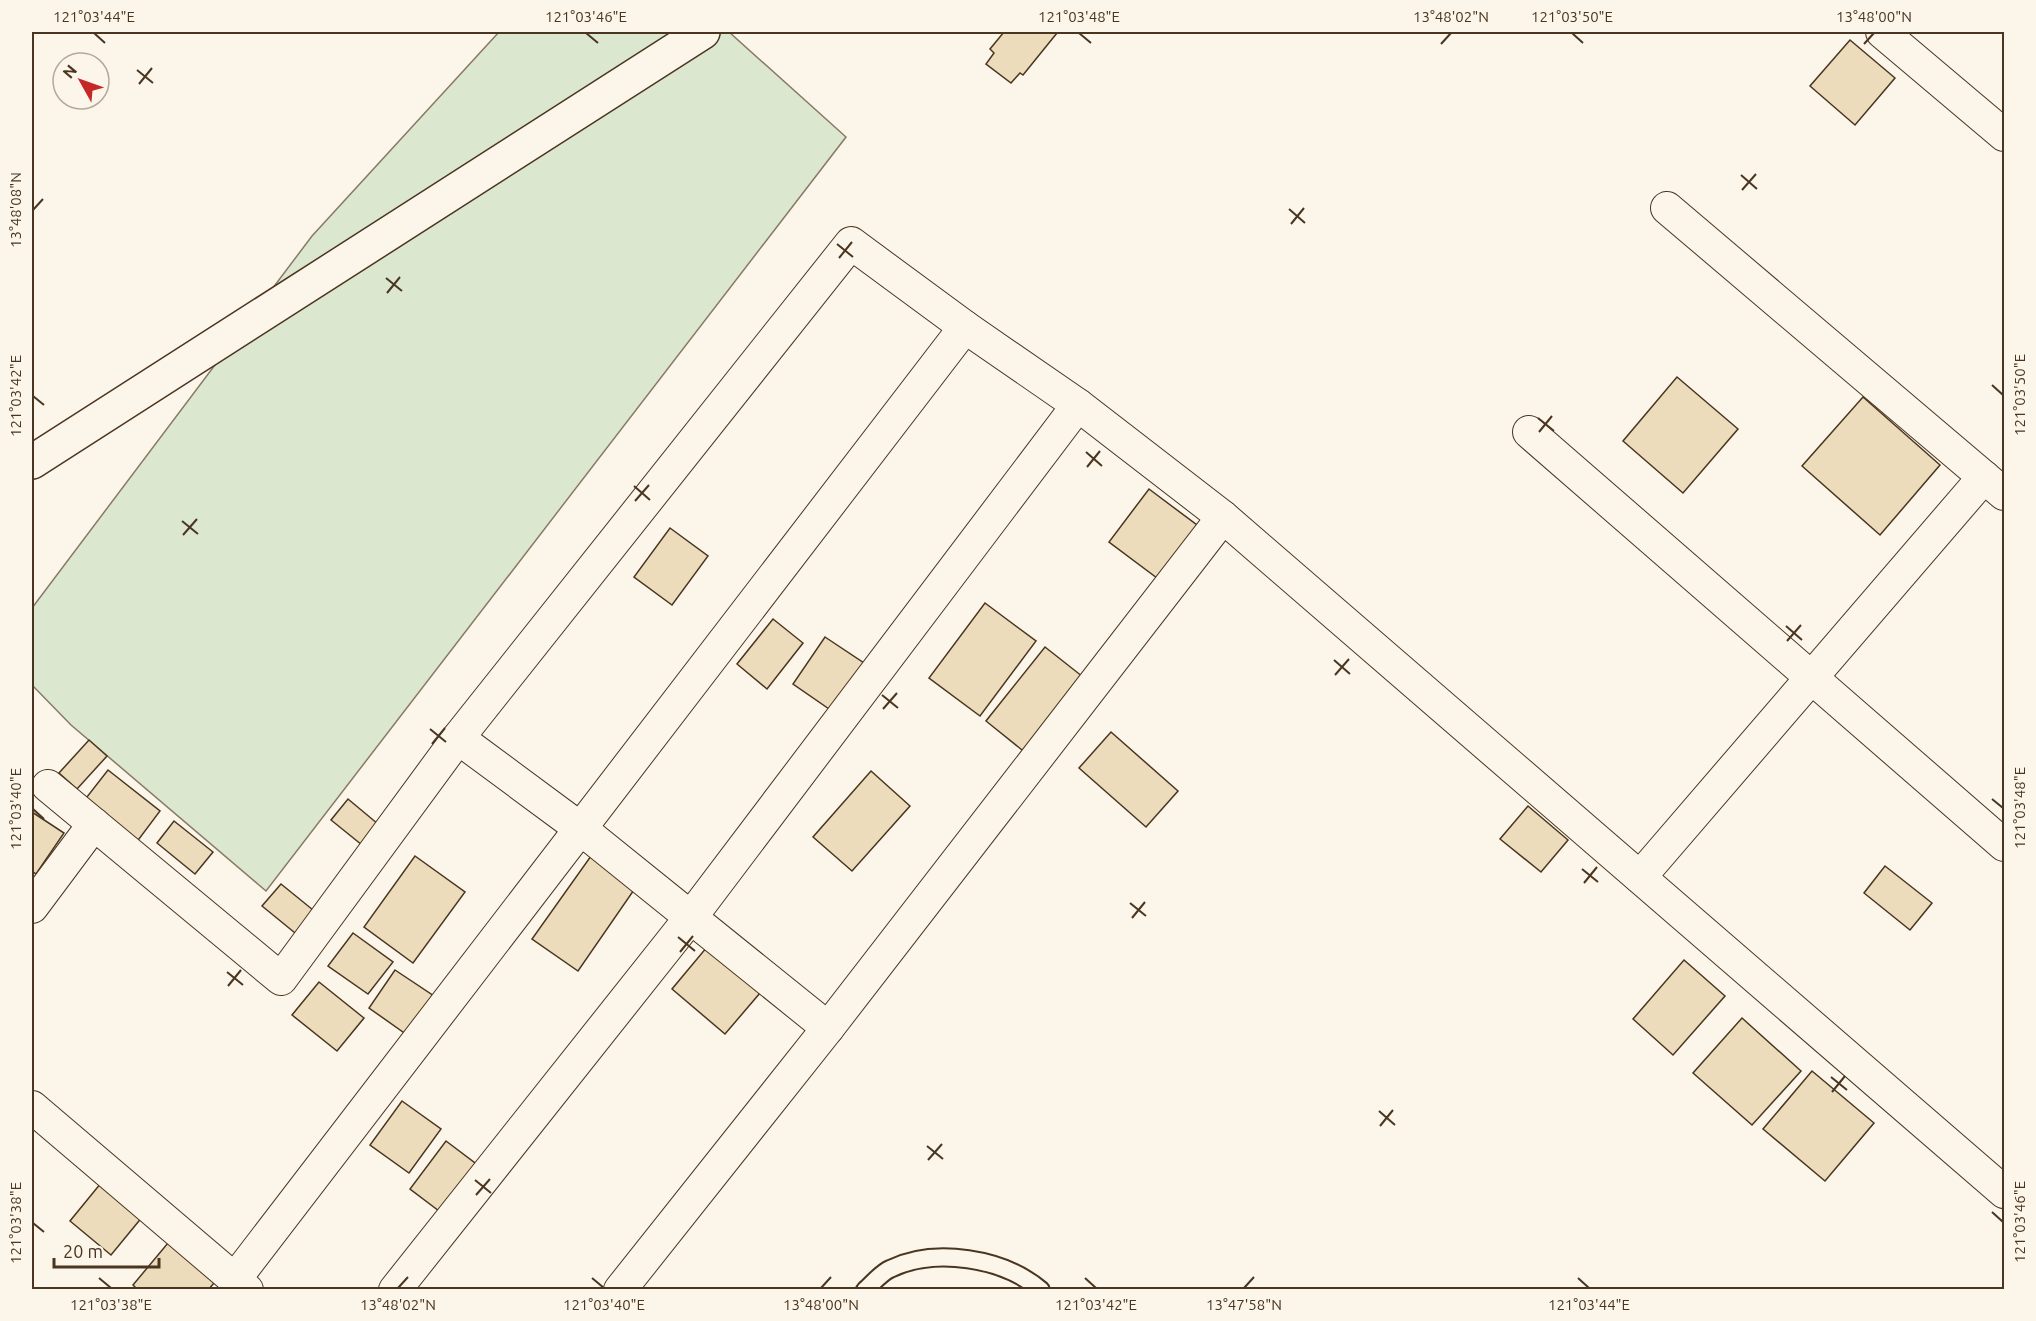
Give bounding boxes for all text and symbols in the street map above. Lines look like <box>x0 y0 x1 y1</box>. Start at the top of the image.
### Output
text: 121°03'44"E <box>53 8 135 25</box>
text: 121°03'46"E <box>545 8 627 25</box>
text: 121°03'48"E <box>1038 8 1120 25</box>
text: 13°48'02"N <box>1413 8 1489 25</box>
text: 121°03'50"E <box>1531 8 1613 25</box>
text: 13°48'00"N <box>1836 8 1912 25</box>
north arrow <box>51 51 111 111</box>
text: N <box>59 61 80 82</box>
text: 13°48'08"N <box>7 172 24 248</box>
text: 121°03'50"E <box>2011 354 2028 436</box>
text: 121°03'42"E <box>7 355 24 437</box>
text: 121°03'48"E <box>2011 767 2028 849</box>
text: 121°03'40"E <box>7 768 24 850</box>
text: 121°03'46"E <box>2011 1181 2028 1263</box>
text: 121°03'38"E <box>7 1182 24 1264</box>
scale bar <box>54 1231 159 1269</box>
text: 20 m <box>63 1241 103 1261</box>
text: 121°03'38"E <box>70 1296 152 1313</box>
text: 13°48'02"N <box>360 1296 436 1313</box>
text: 121°03'40"E <box>563 1296 645 1313</box>
text: 13°48'00"N <box>783 1296 859 1313</box>
text: 121°03'42"E <box>1055 1296 1137 1313</box>
text: 13°47'58"N <box>1206 1296 1282 1313</box>
text: 121°03'44"E <box>1548 1296 1630 1313</box>

